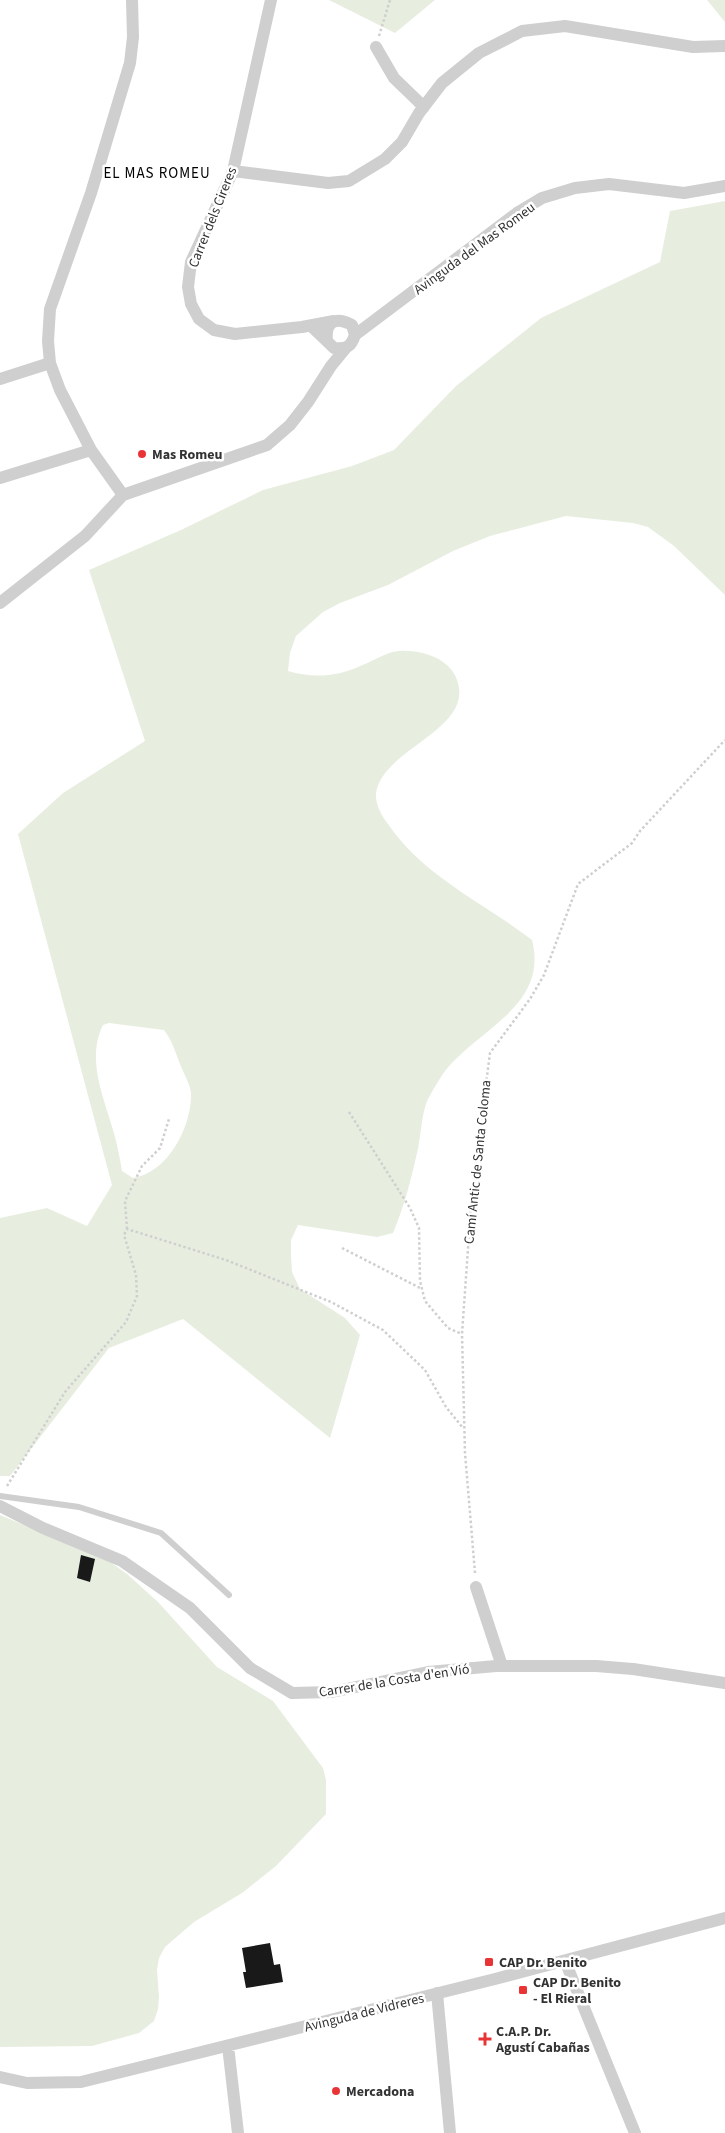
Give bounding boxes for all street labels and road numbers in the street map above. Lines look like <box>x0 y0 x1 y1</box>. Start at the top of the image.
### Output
street label: Carrer dels Cireres <box>184 164 242 271</box>
street label: Avinguda del Mas Romeu <box>410 198 540 300</box>
street label: Camí Antic de Santa Coloma <box>459 1079 497 1245</box>
street label: Carrer de la Costa d'en Vió <box>317 1659 471 1703</box>
street label: Avinguda de Vidreres <box>302 1988 426 2038</box>

